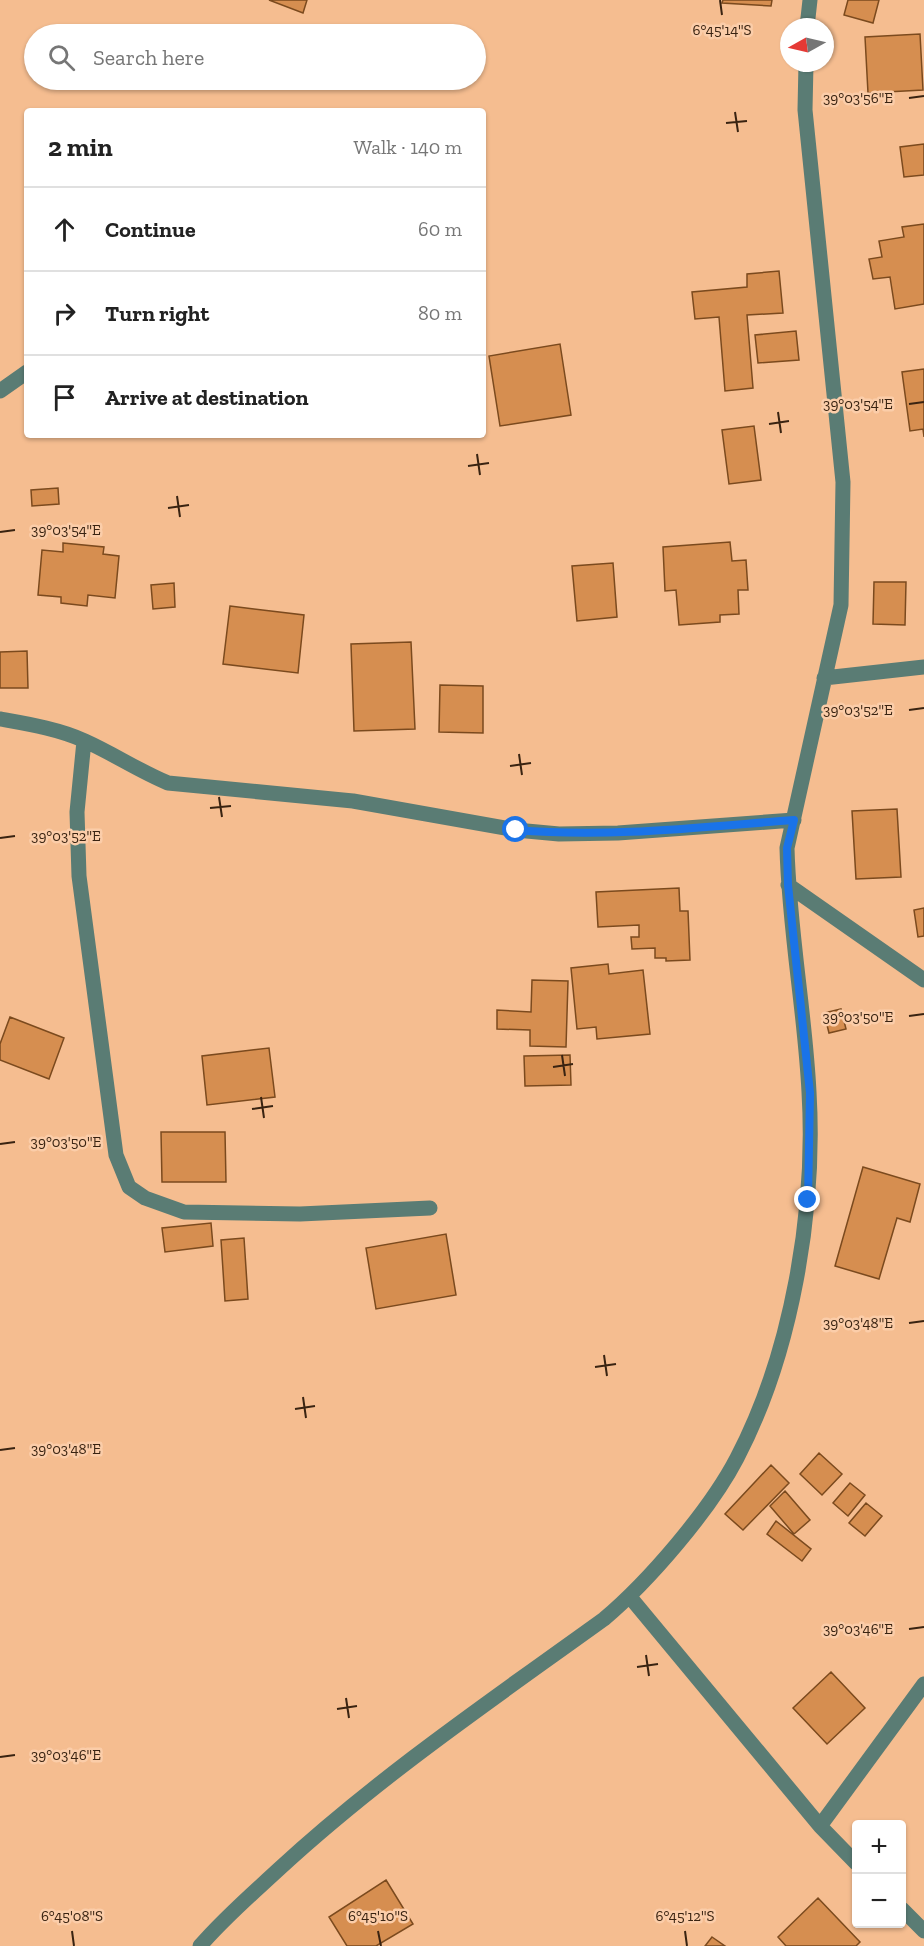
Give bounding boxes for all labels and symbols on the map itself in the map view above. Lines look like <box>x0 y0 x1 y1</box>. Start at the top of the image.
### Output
north arrow <box>780 18 834 72</box>
text: 6°45'14"S <box>693 21 752 39</box>
text: 39°03'56"E <box>823 89 893 107</box>
text: 39°03'54"E <box>823 395 893 413</box>
text: 39°03'54"E <box>31 521 101 539</box>
text: 39°03'52"E <box>823 701 893 719</box>
route start <box>502 816 528 842</box>
text: 39°03'52"E <box>31 827 101 845</box>
text: 39°03'50"E <box>823 1008 894 1026</box>
text: 39°03'50"E <box>31 1133 102 1151</box>
route end <box>794 1186 820 1212</box>
text: 39°03'48"E <box>823 1314 893 1332</box>
text: 39°03'48"E <box>31 1440 101 1458</box>
text: 39°03'46"E <box>823 1620 893 1638</box>
text: 39°03'46"E <box>31 1746 101 1764</box>
text: 6°45'08"S <box>41 1907 103 1925</box>
text: 6°45'10"S <box>348 1907 408 1925</box>
text: 6°45'12"S <box>656 1907 714 1925</box>

